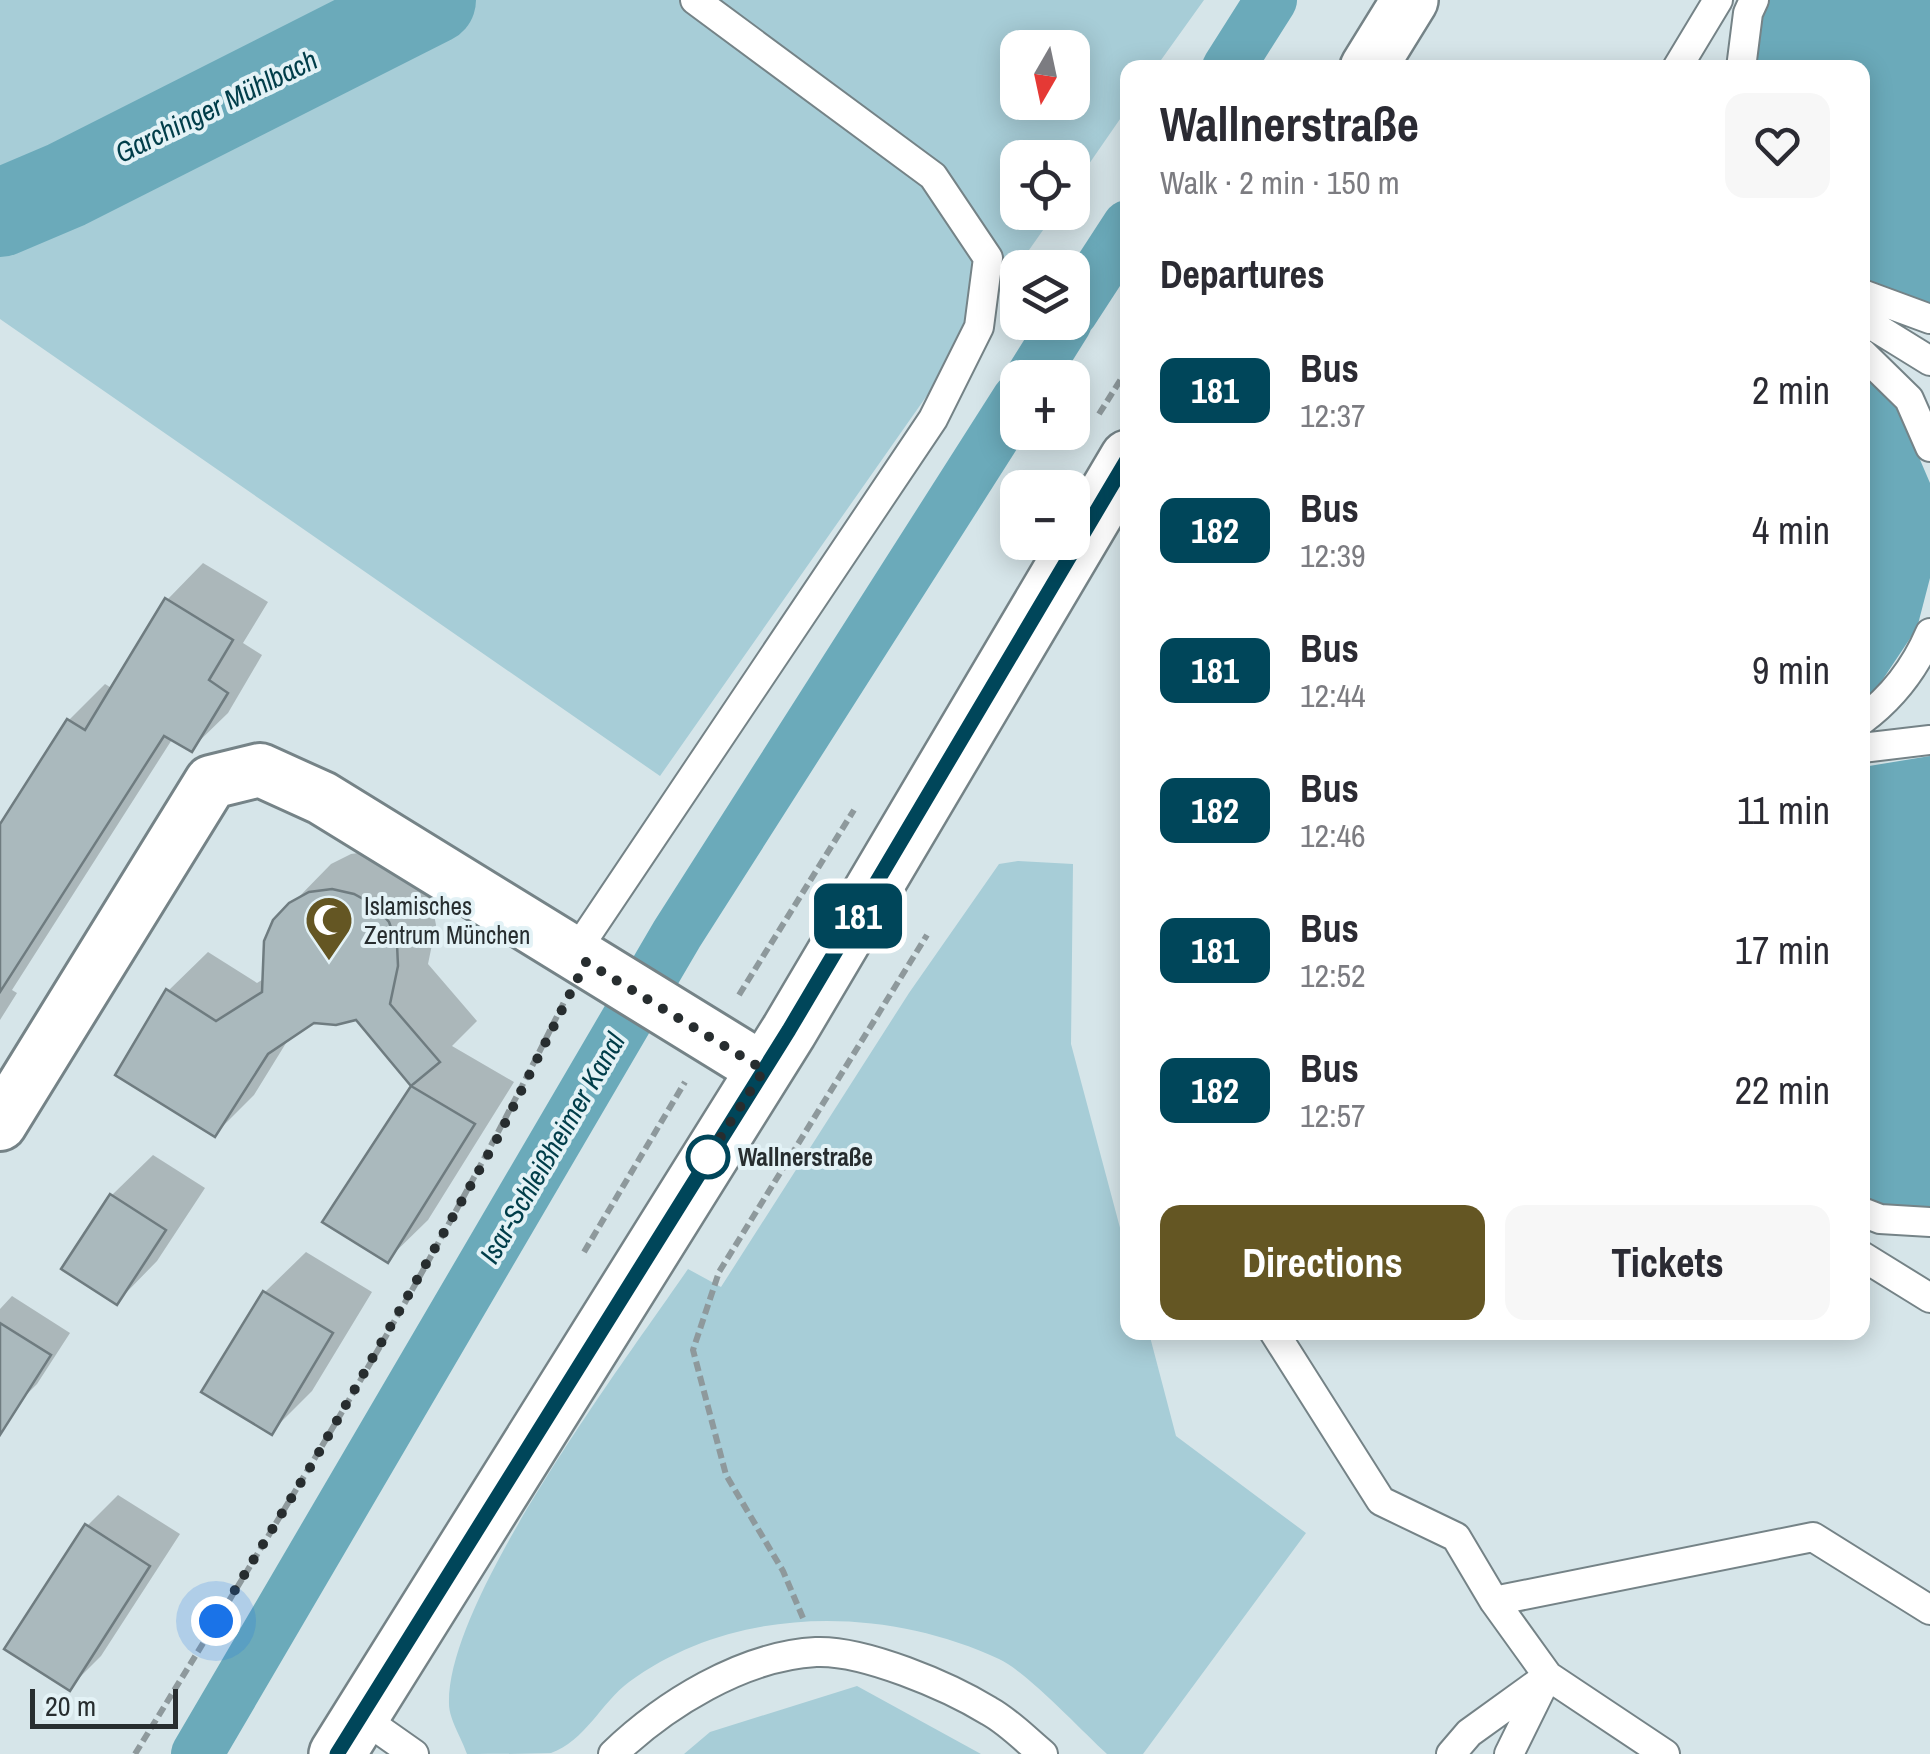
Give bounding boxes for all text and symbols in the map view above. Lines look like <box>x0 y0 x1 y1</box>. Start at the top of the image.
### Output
north arrow <box>1000 30 1090 120</box>
map controls <box>1000 30 1090 560</box>
water label: Garchinger Mühlbach <box>108 41 324 171</box>
text: Wallnerstraße <box>1160 91 1419 156</box>
button: heart <box>1725 93 1830 198</box>
button: locate <box>1000 140 1090 230</box>
text: Walk · 2 min · 150 m <box>1160 161 1400 204</box>
text: Departures <box>1160 249 1325 300</box>
button: layers <box>1000 250 1090 340</box>
text: Bus <box>1300 343 1359 394</box>
button: + <box>1000 360 1090 450</box>
text: 2 min <box>1752 365 1830 416</box>
text: 181 <box>1191 367 1239 414</box>
text: 12:37 <box>1300 394 1366 437</box>
button: − <box>1000 470 1090 560</box>
text: Bus <box>1300 483 1359 534</box>
text: 4 min <box>1752 505 1830 556</box>
text: 182 <box>1191 507 1239 554</box>
text: 12:39 <box>1300 534 1366 577</box>
text: Bus <box>1300 623 1359 674</box>
text: 9 min <box>1752 645 1830 696</box>
text: 181 <box>1191 647 1239 694</box>
text: 12:44 <box>1300 674 1366 717</box>
text: Bus <box>1300 763 1359 814</box>
text: 11 min <box>1737 785 1830 836</box>
text: 182 <box>1191 787 1239 834</box>
text: 12:46 <box>1300 814 1366 857</box>
line badge: 181 <box>800 884 916 948</box>
place label: Islamisches Zentrum München <box>364 889 530 952</box>
text: 181 <box>834 893 882 940</box>
mosque icon: Islamisches Zentrum München <box>303 894 355 962</box>
text: Bus <box>1300 903 1359 954</box>
text: 17 min <box>1735 925 1830 976</box>
text: 181 <box>1191 927 1239 974</box>
text: 12:52 <box>1300 954 1366 997</box>
water label: Isar-Schleißheimer Kanal <box>470 1025 634 1270</box>
text: Bus <box>1300 1043 1359 1094</box>
text: 22 min <box>1735 1065 1830 1116</box>
text: 182 <box>1191 1067 1239 1114</box>
text: 12:57 <box>1300 1094 1366 1137</box>
marker: Wallnerstraße <box>687 1136 729 1178</box>
place label: Wallnerstraße <box>738 1140 873 1174</box>
button: Directions <box>1160 1205 1485 1320</box>
button: Tickets <box>1505 1205 1830 1320</box>
your location <box>191 1596 241 1646</box>
scale bar <box>30 1684 178 1728</box>
text: 20 m <box>45 1687 96 1725</box>

